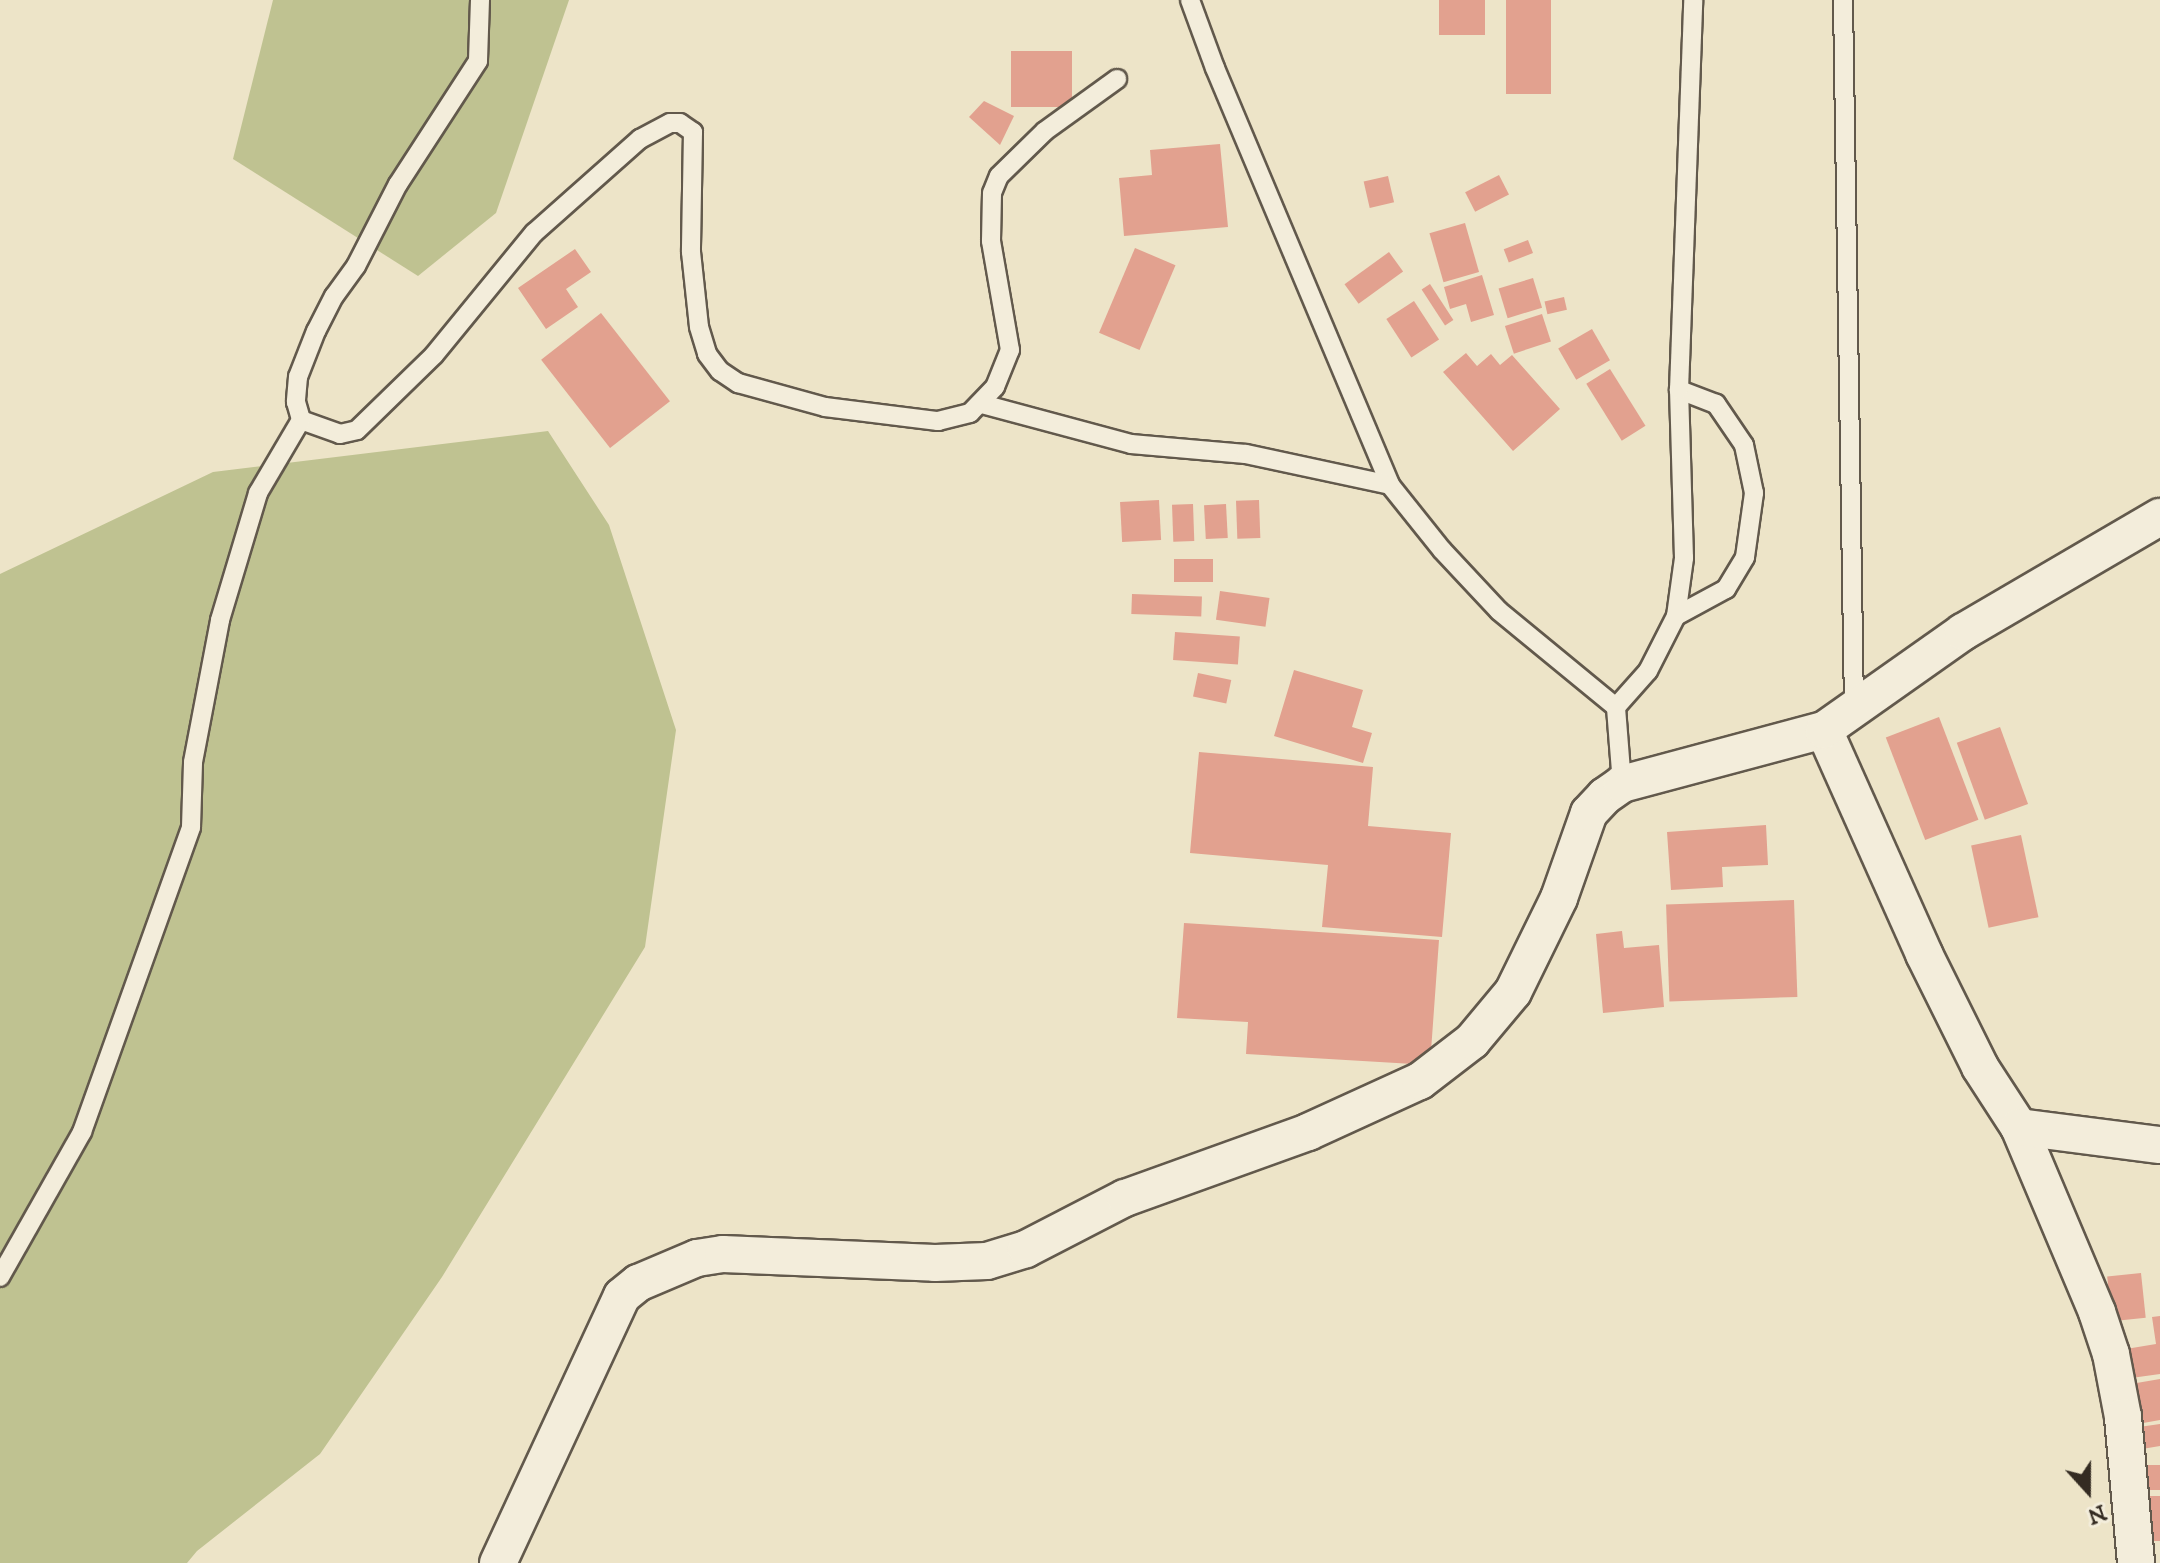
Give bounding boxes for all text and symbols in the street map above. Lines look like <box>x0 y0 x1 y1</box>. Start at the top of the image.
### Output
north arrow <box>2048 1451 2128 1531</box>
text: N <box>2084 1498 2110 1530</box>

